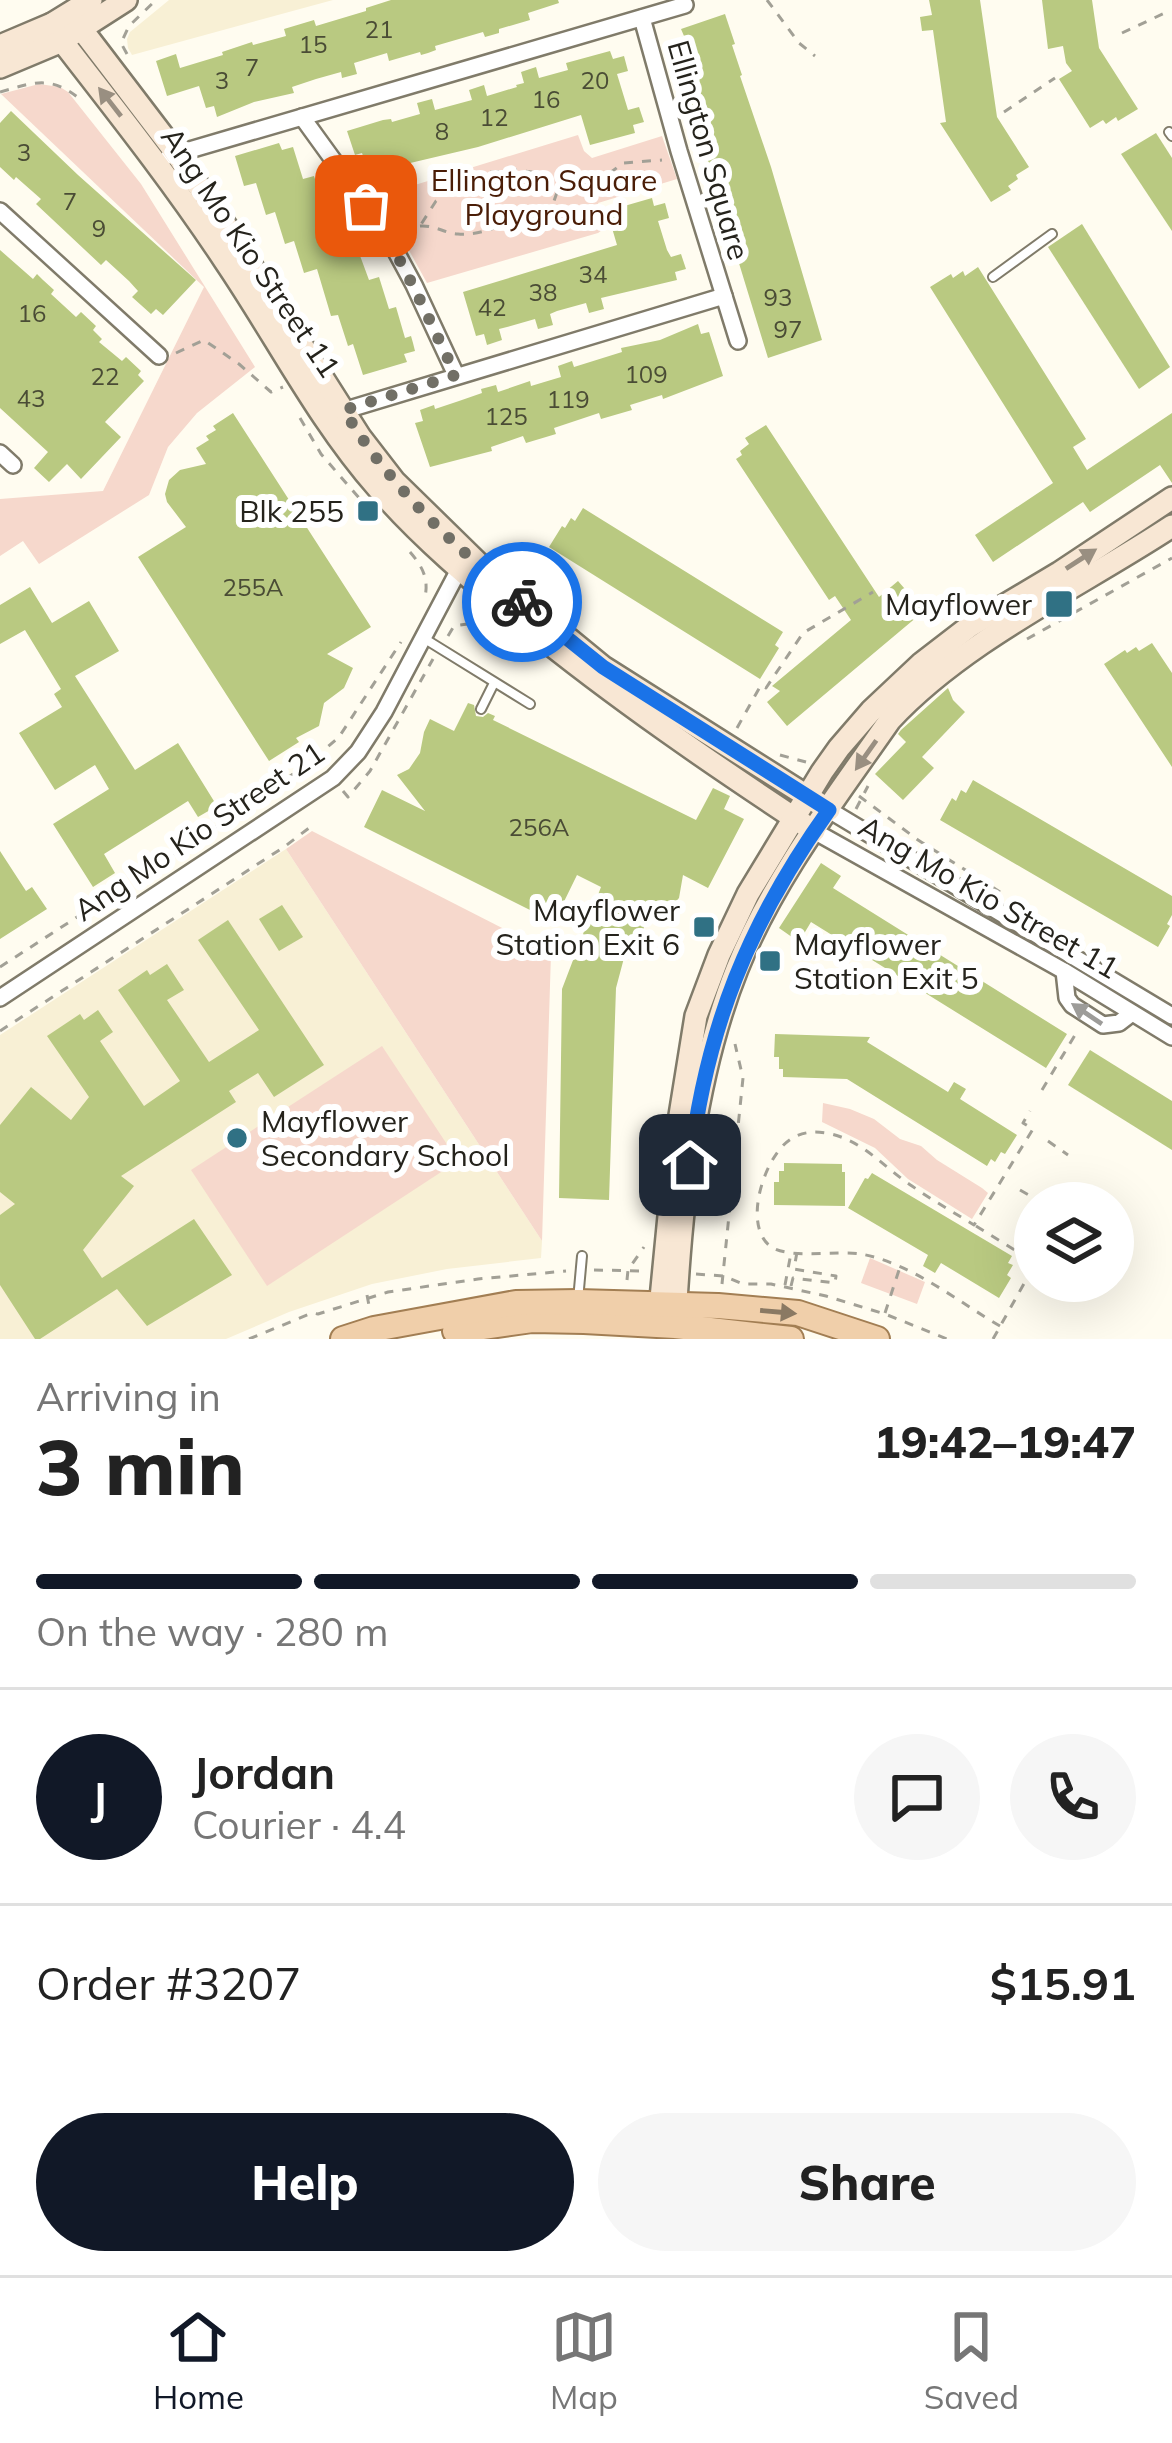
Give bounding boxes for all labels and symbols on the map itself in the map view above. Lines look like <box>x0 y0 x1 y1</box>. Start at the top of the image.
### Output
house number: 21 <box>365 14 393 44</box>
house number: 15 <box>299 29 327 59</box>
street label: Ellington Square <box>660 36 758 264</box>
house number: 7 <box>245 52 259 82</box>
house number: 3 <box>215 65 229 95</box>
house number: 20 <box>581 65 609 95</box>
house number: 16 <box>532 84 560 114</box>
one-way arrow <box>98 86 122 117</box>
house number: 12 <box>480 102 508 132</box>
house number: 8 <box>435 116 449 146</box>
street label: Ang Mo Kio Street 11 <box>153 119 349 385</box>
house number: 3 <box>17 137 31 167</box>
pin <box>315 155 417 257</box>
park label: Ellington Square Playground <box>431 161 657 233</box>
house number: 7 <box>63 186 77 216</box>
house number: 9 <box>92 213 106 243</box>
house number: 34 <box>579 259 607 289</box>
house number: 38 <box>529 277 557 307</box>
house number: 93 <box>764 282 792 312</box>
house number: 42 <box>478 292 506 322</box>
house number: 16 <box>18 298 46 328</box>
house number: 97 <box>774 314 802 344</box>
house number: 109 <box>624 359 668 389</box>
house number: 22 <box>91 361 119 391</box>
house number: 43 <box>17 383 45 413</box>
house number: 119 <box>546 384 590 414</box>
house number: 125 <box>484 401 528 431</box>
place label: Blk 255 <box>239 492 344 530</box>
marker: Blk 255 <box>355 498 381 524</box>
courier <box>462 542 582 662</box>
one-way arrow <box>1064 548 1097 571</box>
house number: 255A <box>223 572 284 602</box>
place label: Mayflower <box>885 585 1032 623</box>
marker: Mayflower <box>1043 588 1075 620</box>
street label: Ang Mo Kio Street 21 <box>66 733 332 929</box>
one-way arrow <box>855 738 878 771</box>
street label: Ang Mo Kio Street 11 <box>852 807 1126 987</box>
house number: 256A <box>509 812 570 842</box>
place label: Mayflower Station Exit 6 <box>496 891 680 963</box>
marker: Mayflower Station Exit 6 <box>691 914 717 940</box>
place label: Mayflower Station Exit 5 <box>794 925 978 997</box>
marker: Mayflower Station Exit 5 <box>757 948 783 974</box>
one-way arrow <box>1071 1003 1103 1026</box>
place label: Mayflower Secondary School <box>261 1102 509 1174</box>
pin <box>639 1114 741 1216</box>
marker: Mayflower Secondary School <box>224 1125 250 1151</box>
one-way arrow <box>760 1303 798 1322</box>

